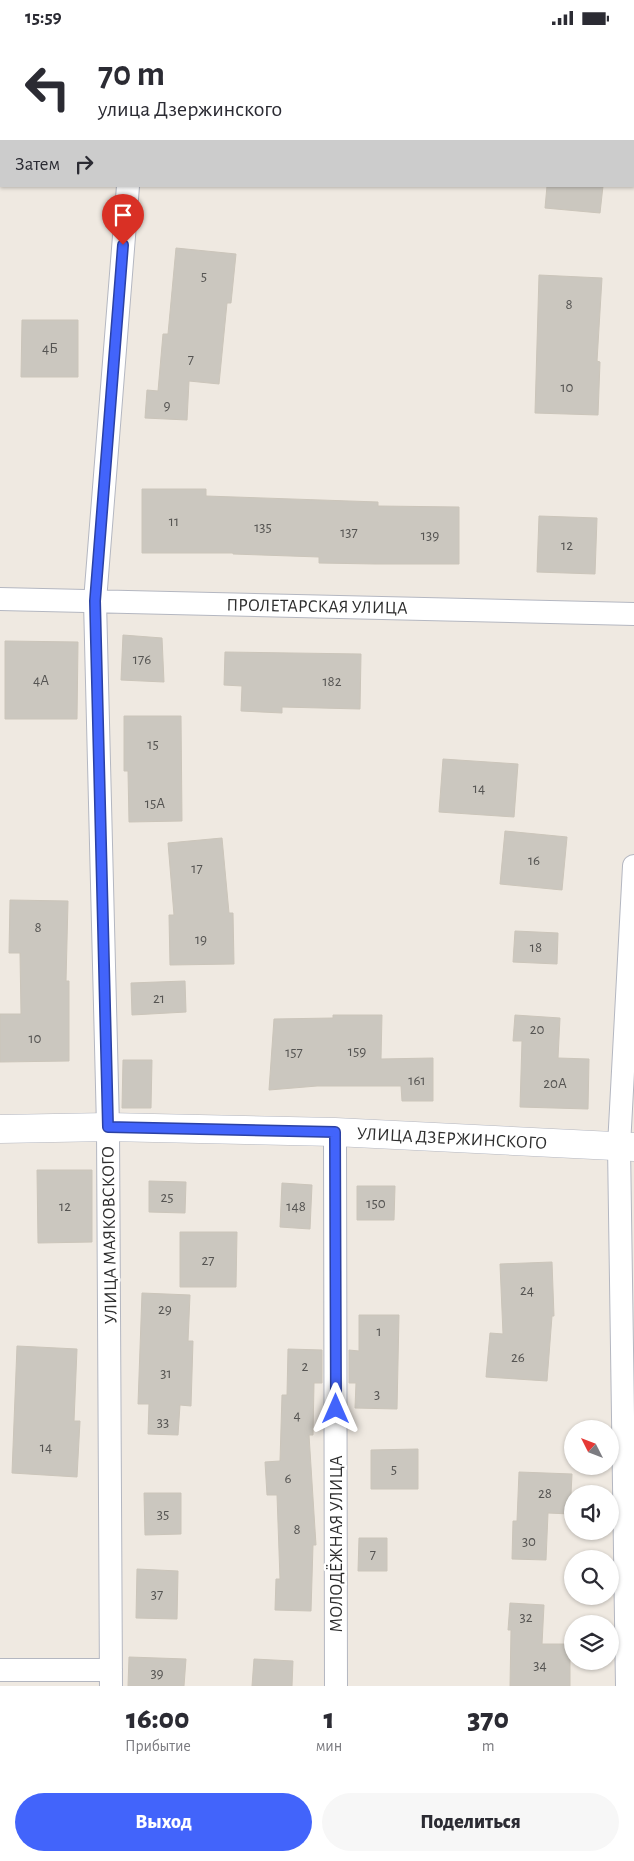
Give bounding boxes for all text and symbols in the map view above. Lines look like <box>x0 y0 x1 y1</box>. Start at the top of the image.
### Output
text: 15:59 <box>25 8 62 27</box>
icon: left <box>15 55 80 120</box>
text: 70 m <box>98 57 165 92</box>
text: улица Дзержинского <box>98 98 282 120</box>
icon: right <box>70 150 98 178</box>
text: Затем <box>15 155 60 174</box>
pin <box>102 194 144 245</box>
icon: arrive <box>109 201 137 229</box>
house number: 5 <box>201 269 207 284</box>
house number: 8 <box>565 297 573 312</box>
house number: 4Б <box>42 341 58 356</box>
house number: 7 <box>188 352 194 367</box>
house number: 10 <box>560 380 574 395</box>
house number: 9 <box>163 398 171 413</box>
house number: 11 <box>169 514 179 529</box>
house number: 135 <box>254 520 272 535</box>
house number: 137 <box>340 525 358 540</box>
house number: 139 <box>421 528 439 543</box>
house number: 12 <box>561 538 573 553</box>
street label: ПРОЛЕТАРСКАЯ УЛИЦА <box>226 596 408 618</box>
house number: 176 <box>133 652 151 667</box>
house number: 4А <box>33 673 49 688</box>
house number: 182 <box>322 674 342 689</box>
house number: 15 <box>147 737 159 752</box>
house number: 14 <box>473 781 485 796</box>
house number: 15А <box>145 796 165 811</box>
house number: 16 <box>528 853 540 868</box>
house number: 17 <box>191 861 203 876</box>
house number: 8 <box>34 920 42 935</box>
house number: 19 <box>195 932 207 947</box>
house number: 18 <box>530 940 542 955</box>
house number: 21 <box>153 991 165 1006</box>
house number: 20 <box>530 1022 544 1037</box>
house number: 10 <box>28 1031 42 1046</box>
house number: 159 <box>348 1044 366 1059</box>
house number: 157 <box>285 1045 303 1060</box>
house number: 161 <box>408 1073 426 1088</box>
house number: 20А <box>543 1076 567 1091</box>
street label: УЛИЦА ДЗЕРЖИНСКОГО <box>356 1125 548 1153</box>
street label: УЛИЦА МАЯКОВСКОГО <box>99 1146 121 1324</box>
house number: 25 <box>160 1190 174 1205</box>
house number: 150 <box>366 1196 386 1211</box>
house number: 12 <box>59 1199 71 1214</box>
house number: 148 <box>286 1199 306 1214</box>
house number: 27 <box>201 1253 215 1268</box>
house number: 24 <box>520 1283 534 1298</box>
house number: 29 <box>158 1302 172 1317</box>
house number: 1 <box>376 1324 382 1339</box>
house number: 26 <box>511 1350 525 1365</box>
house number: 2 <box>302 1359 309 1374</box>
house number: 31 <box>160 1366 172 1381</box>
position arrow <box>309 1382 361 1434</box>
house number: 3 <box>374 1387 380 1402</box>
house number: 4 <box>293 1408 301 1423</box>
house number: 33 <box>157 1415 169 1430</box>
north arrow <box>564 1420 619 1475</box>
map controls <box>564 1420 619 1670</box>
house number: 14 <box>40 1440 52 1455</box>
street label: МОЛОДЁЖНАЯ УЛИЦА <box>326 1455 346 1633</box>
house number: 5 <box>391 1462 397 1477</box>
house number: 6 <box>284 1471 292 1486</box>
button: sound <box>564 1485 619 1540</box>
house number: 28 <box>538 1486 552 1501</box>
house number: 35 <box>157 1507 169 1522</box>
house number: 8 <box>293 1522 301 1537</box>
house number: 30 <box>522 1534 536 1549</box>
house number: 7 <box>370 1547 376 1562</box>
button: search <box>564 1550 619 1605</box>
house number: 37 <box>151 1587 163 1602</box>
house number: 32 <box>519 1610 533 1625</box>
button: layers <box>564 1615 619 1670</box>
house number: 34 <box>533 1658 547 1673</box>
house number: 39 <box>150 1666 164 1681</box>
text: 16:00 <box>126 1704 190 1734</box>
text: 1 <box>323 1704 334 1734</box>
text: 370 <box>467 1704 509 1734</box>
text: Прибытие <box>125 1738 191 1754</box>
text: мин <box>316 1738 342 1754</box>
text: m <box>482 1738 495 1754</box>
button: Выход <box>15 1793 312 1851</box>
button: Поделиться <box>322 1793 619 1851</box>

